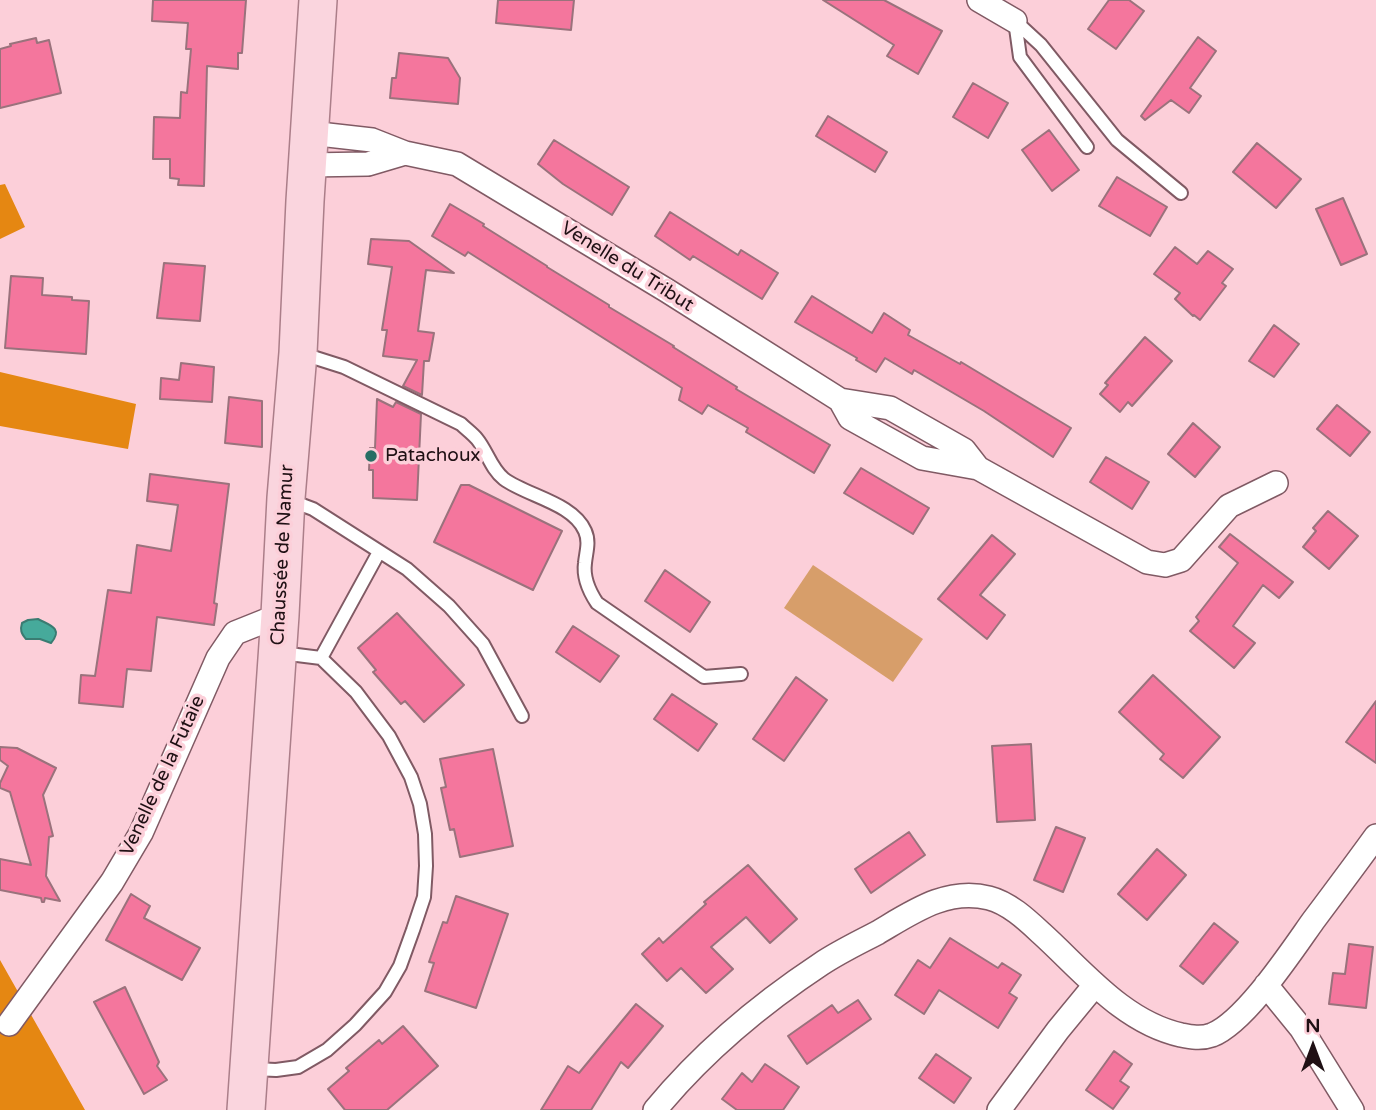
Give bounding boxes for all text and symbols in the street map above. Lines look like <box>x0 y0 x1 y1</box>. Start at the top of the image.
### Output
street label: Venelle du Tribut <box>556 217 698 317</box>
place label: Patachoux <box>385 445 481 467</box>
marker: Patachoux <box>363 448 379 464</box>
street label: Chaussée de Namur <box>267 464 299 646</box>
street label: Venelle de la Futaie <box>116 692 210 860</box>
north arrow <box>1278 1012 1348 1082</box>
text: N <box>1305 1015 1321 1037</box>

